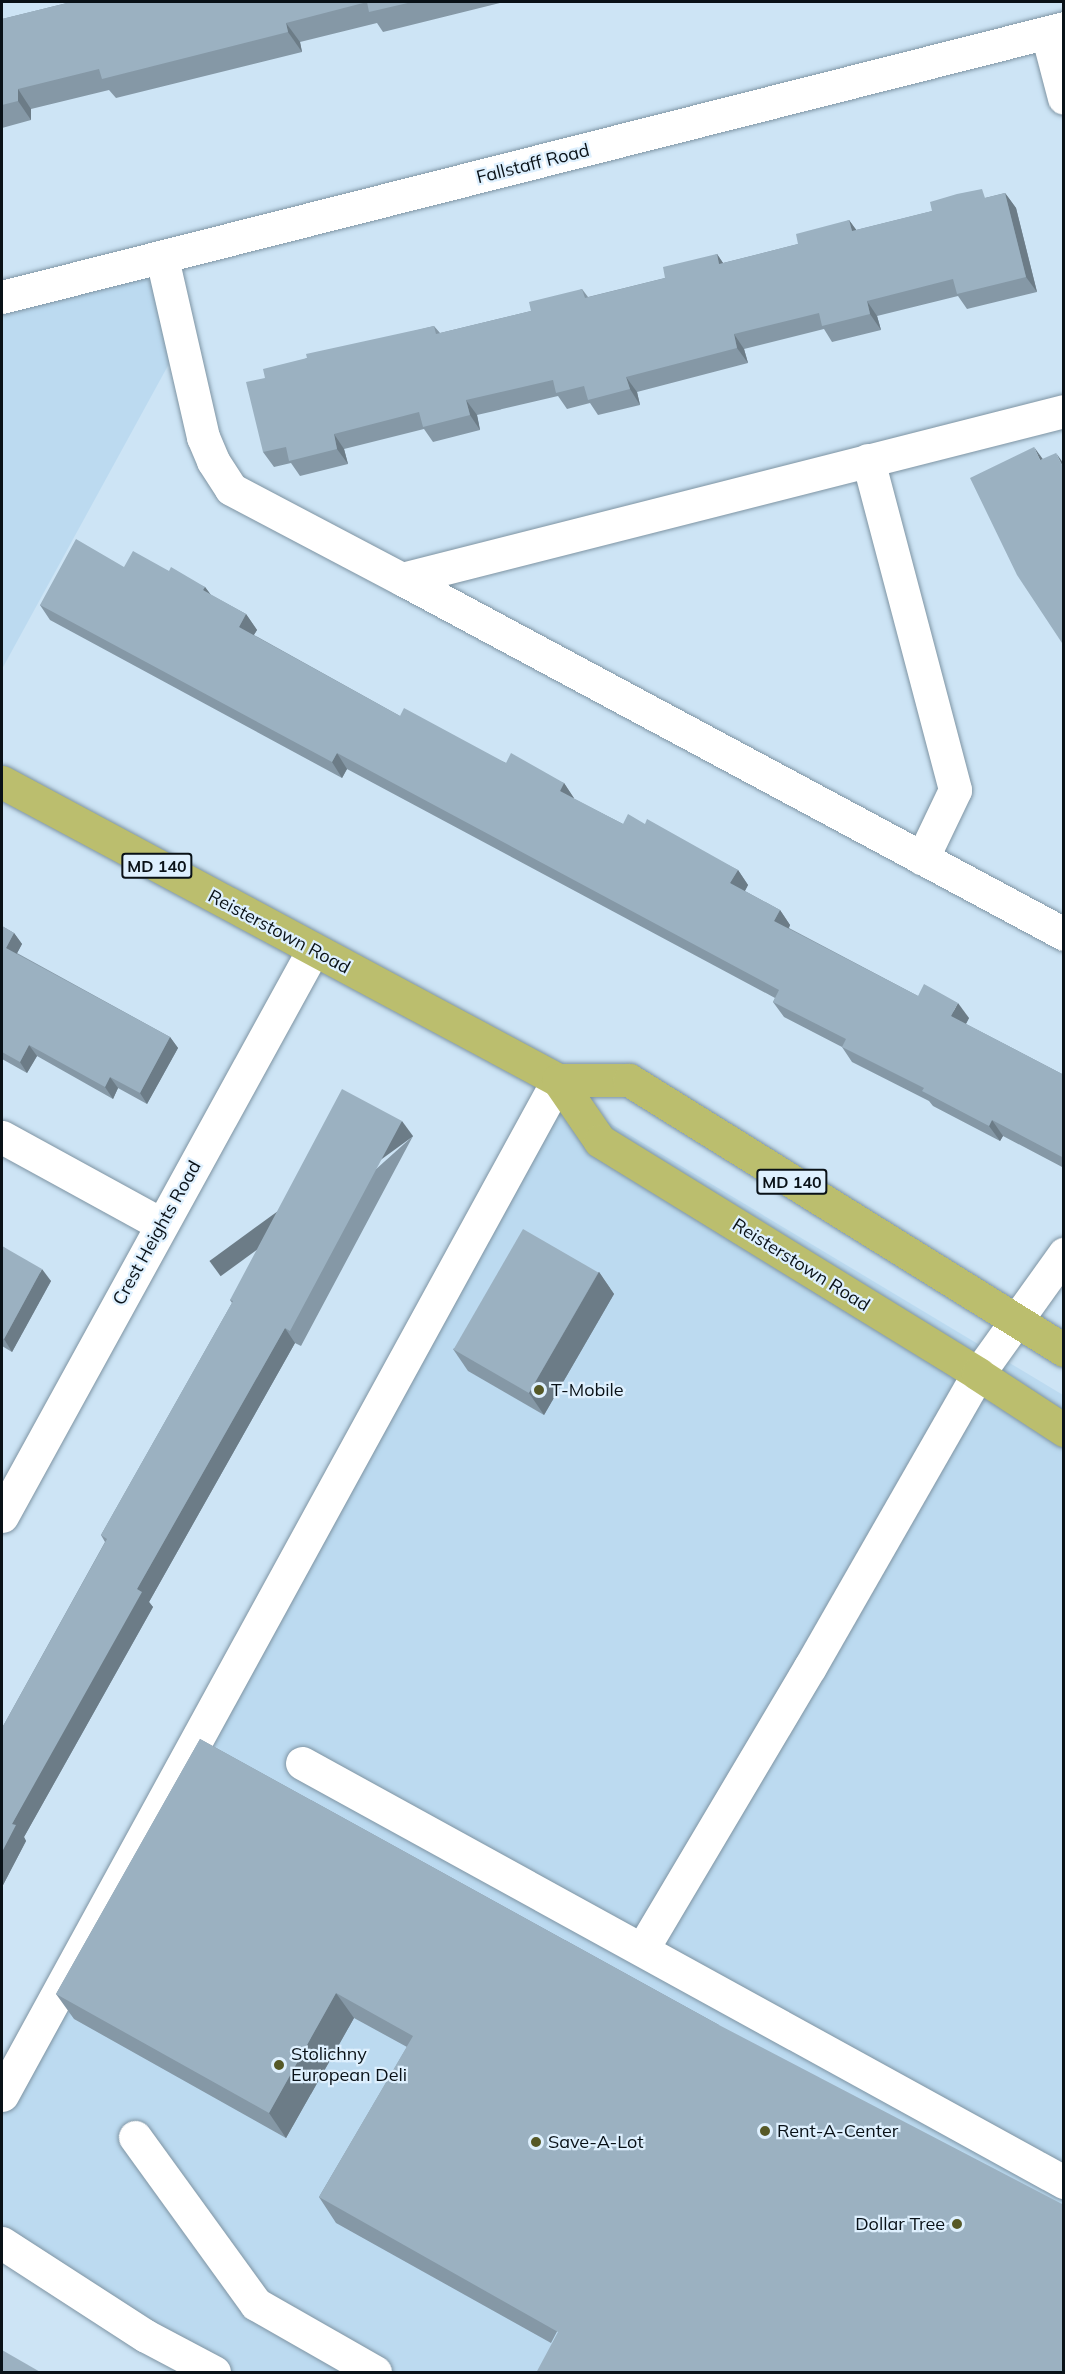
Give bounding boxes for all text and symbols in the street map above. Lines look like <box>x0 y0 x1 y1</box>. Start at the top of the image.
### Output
street label: Fallstaff Road <box>474 140 592 188</box>
road number: MD 140 <box>121 853 193 879</box>
street label: Reisterstown Road <box>204 885 354 979</box>
street label: Crest Heights Road <box>108 1157 206 1309</box>
road number: MD 140 <box>756 1169 828 1195</box>
street label: Reisterstown Road <box>728 1214 874 1316</box>
place label: T-Mobile <box>551 1379 624 1401</box>
marker: T-Mobile <box>532 1383 546 1397</box>
place label: Stolichny European Deli <box>291 2044 407 2086</box>
marker: Stolichny European Deli <box>272 2058 286 2072</box>
place label: Rent-A-Center <box>777 2120 898 2142</box>
marker: Rent-A-Center <box>758 2124 772 2138</box>
place label: Save-A-Lot <box>548 2131 644 2153</box>
marker: Save-A-Lot <box>529 2135 543 2149</box>
place label: Dollar Tree <box>855 2213 945 2235</box>
marker: Dollar Tree <box>950 2217 964 2231</box>

